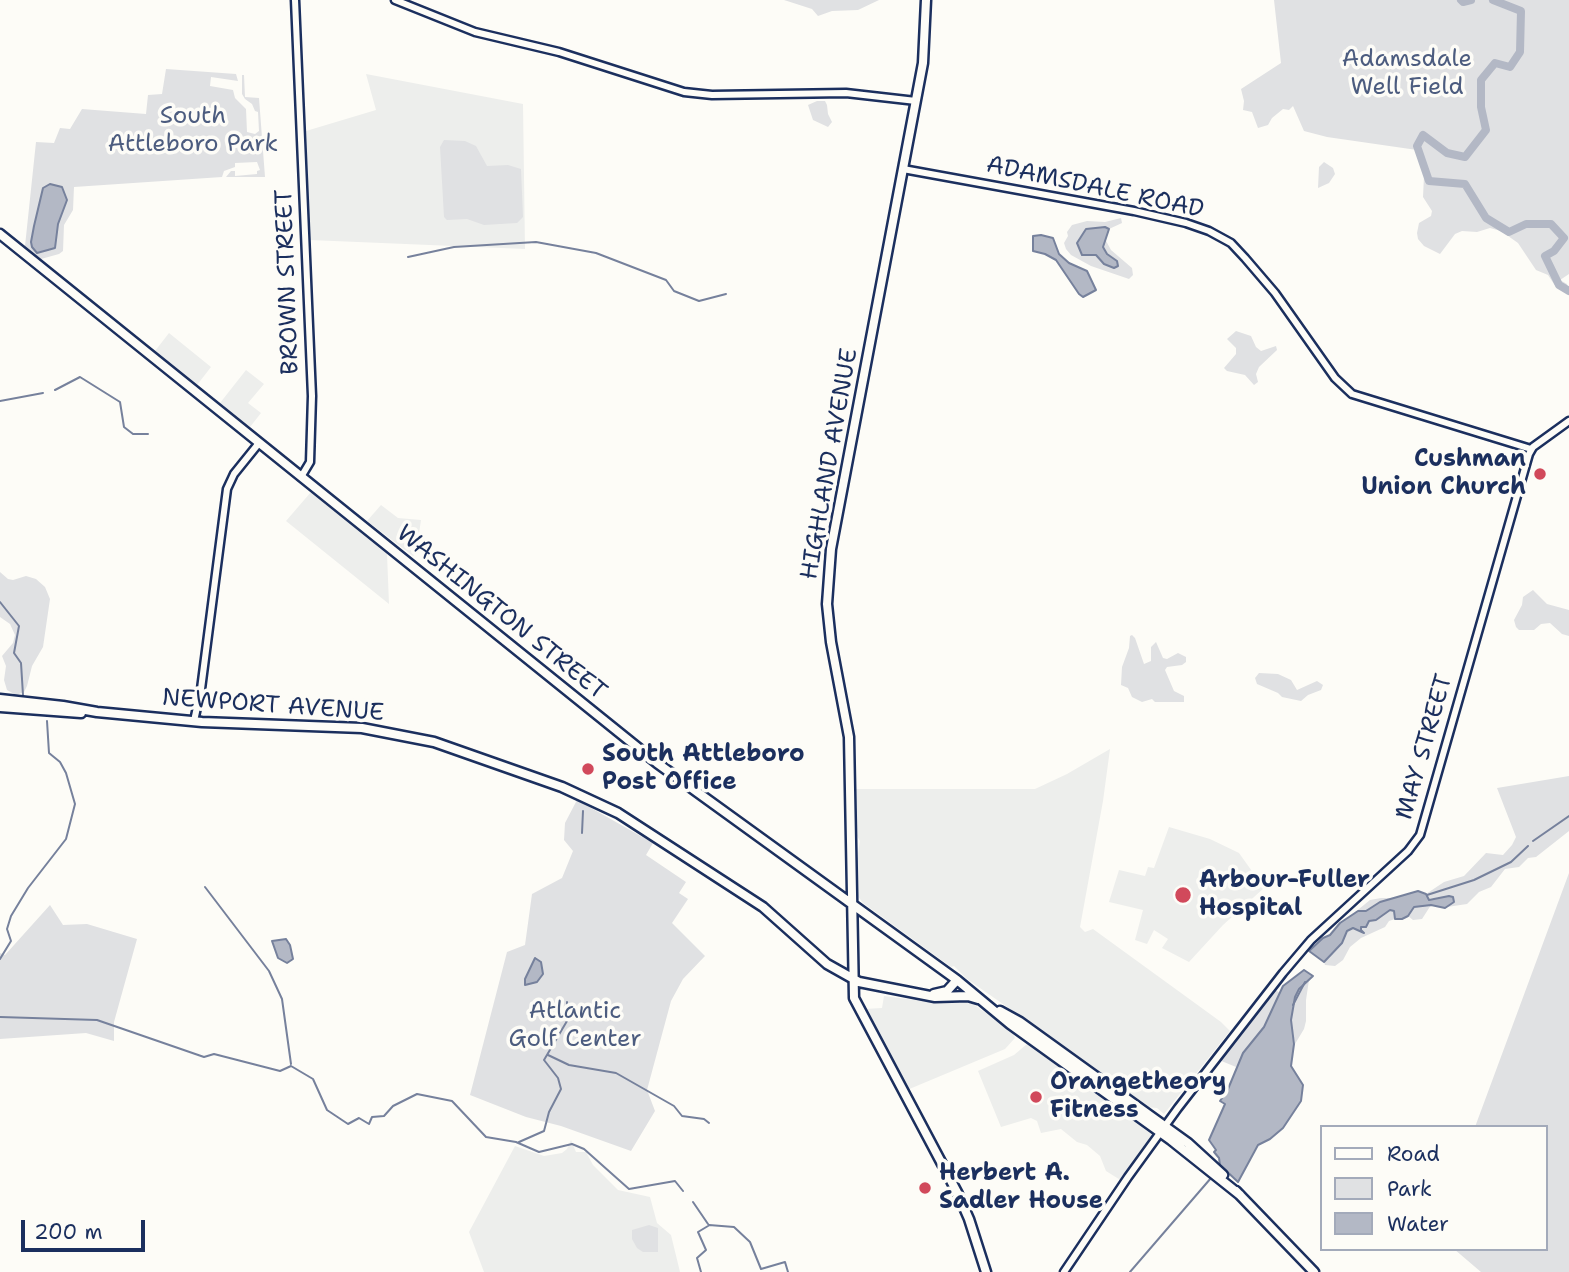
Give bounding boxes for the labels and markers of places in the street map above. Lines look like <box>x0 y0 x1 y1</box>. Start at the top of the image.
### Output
place label: Cushman Union Church <box>1361 446 1526 502</box>
marker: Cushman Union Church <box>1532 466 1548 482</box>
place label: South Attleboro Post Office <box>602 741 805 797</box>
marker: South Attleboro Post Office <box>580 761 596 777</box>
place label: Arbour-Fuller Hospital <box>1199 867 1370 923</box>
marker: Arbour-Fuller Hospital <box>1173 885 1193 905</box>
place label: Orangetheory Fitness <box>1050 1069 1226 1125</box>
marker: Orangetheory Fitness <box>1028 1089 1044 1105</box>
place label: Herbert A. Sadler House <box>939 1160 1103 1216</box>
marker: Herbert A. Sadler House <box>917 1180 933 1196</box>

